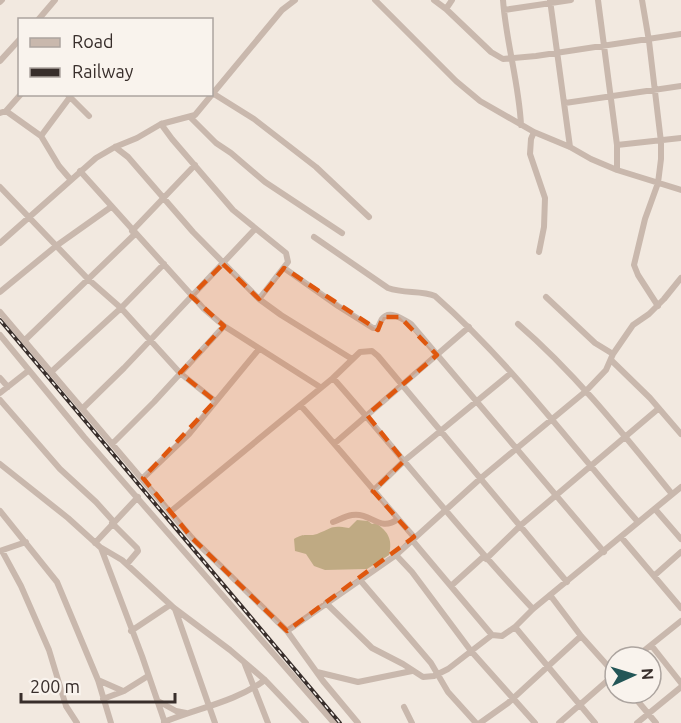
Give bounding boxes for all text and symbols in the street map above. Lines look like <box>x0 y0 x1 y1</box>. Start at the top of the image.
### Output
legend <box>18 18 213 96</box>
text: Road <box>72 31 114 51</box>
text: Railway <box>72 61 134 81</box>
north arrow <box>603 645 663 705</box>
scale bar <box>21 666 176 704</box>
text: N <box>639 667 657 681</box>
text: 200 m <box>30 676 80 696</box>

